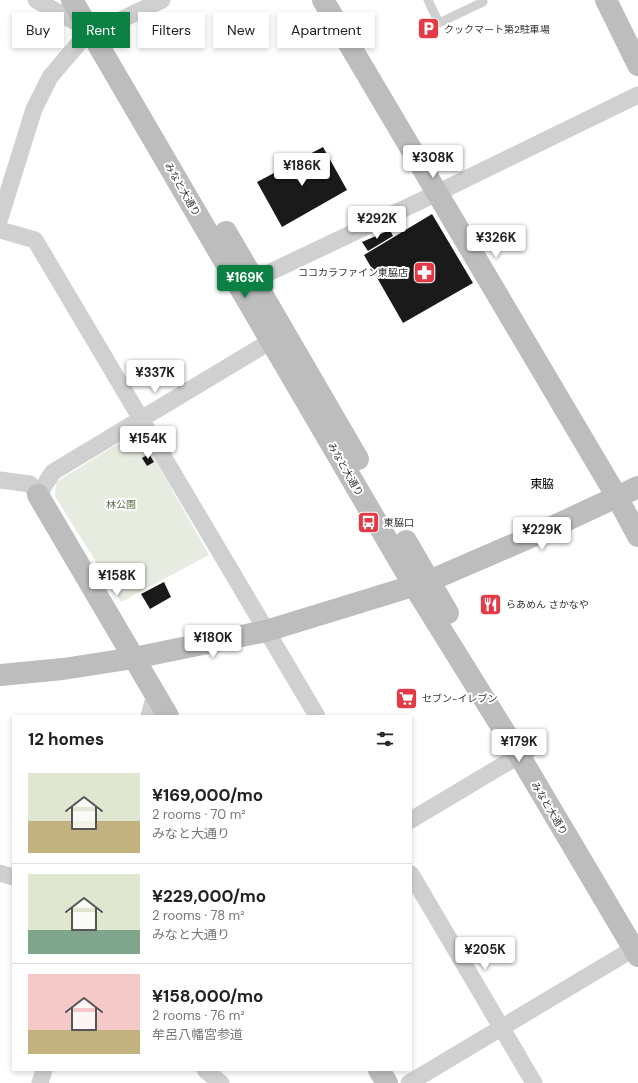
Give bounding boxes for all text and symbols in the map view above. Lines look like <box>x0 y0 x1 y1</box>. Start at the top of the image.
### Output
chip: Buy <box>12 12 64 48</box>
chip: Rent <box>72 12 130 48</box>
chip: Filters <box>138 12 205 48</box>
chip: New <box>213 12 269 48</box>
chip: Apartment <box>277 12 375 48</box>
parking icon: クックマート第2駐車場 <box>415 16 441 42</box>
place label: クックマート第2駐車場 <box>444 23 550 36</box>
pin: ¥308K <box>405 145 461 179</box>
text: ¥308K <box>412 149 454 166</box>
pin: ¥186K <box>274 153 330 187</box>
text: ¥186K <box>283 157 321 174</box>
street label: みなと大通り <box>162 160 203 218</box>
pin: ¥292K <box>349 206 405 240</box>
text: ¥292K <box>357 210 397 227</box>
pin: ¥326K <box>468 225 524 259</box>
text: ¥326K <box>476 229 516 246</box>
pharmacy icon: ココカラファイン東脇店 <box>411 259 437 285</box>
pin: ¥169K <box>217 265 273 299</box>
place label: ココカラファイン東脇店 <box>298 266 408 279</box>
text: ¥169K <box>226 269 264 286</box>
pin: ¥337K <box>127 360 183 394</box>
text: ¥337K <box>135 364 175 381</box>
pin: ¥154K <box>120 426 176 460</box>
text: ¥154K <box>129 430 167 447</box>
street label: みなと大通り <box>325 440 366 498</box>
district label: 東脇 <box>530 476 554 492</box>
park label: 林公園 <box>106 498 136 511</box>
bus stop icon: 東脇口 <box>355 509 381 535</box>
place label: 東脇口 <box>384 516 414 529</box>
pin: ¥229K <box>514 517 570 551</box>
text: ¥229K <box>522 521 562 538</box>
pin: ¥158K <box>89 563 145 597</box>
text: ¥158K <box>98 567 136 584</box>
restaurant icon: らあめん さかなや <box>477 591 503 617</box>
place label: らあめん さかなや <box>506 598 589 611</box>
pin: ¥180K <box>185 625 241 659</box>
text: ¥180K <box>193 629 233 646</box>
supermarket icon: セブン-イレブン <box>393 685 419 711</box>
place label: セブン-イレブン <box>422 692 497 705</box>
text: 12 homes <box>28 728 104 750</box>
icon: filters <box>374 728 396 750</box>
pin: ¥179K <box>491 729 547 763</box>
text: ¥179K <box>501 733 537 750</box>
street label: みなと大通り <box>529 779 571 837</box>
text: ¥169,000/mo <box>152 784 263 806</box>
icon: home <box>60 789 108 837</box>
text: 2 rooms · 70 m² <box>152 806 246 823</box>
text: みなと大通り <box>152 825 230 842</box>
text: ¥229,000/mo <box>152 885 266 907</box>
icon: home <box>60 890 108 938</box>
text: 2 rooms · 78 m² <box>152 907 244 924</box>
text: みなと大通り <box>152 926 230 943</box>
pin: ¥205K <box>457 937 513 971</box>
text: ¥205K <box>464 941 506 958</box>
text: ¥158,000/mo <box>152 985 263 1007</box>
icon: home <box>60 990 108 1038</box>
text: 2 rooms · 76 m² <box>152 1007 245 1024</box>
text: 牟呂八幡宮参道 <box>152 1026 243 1043</box>

